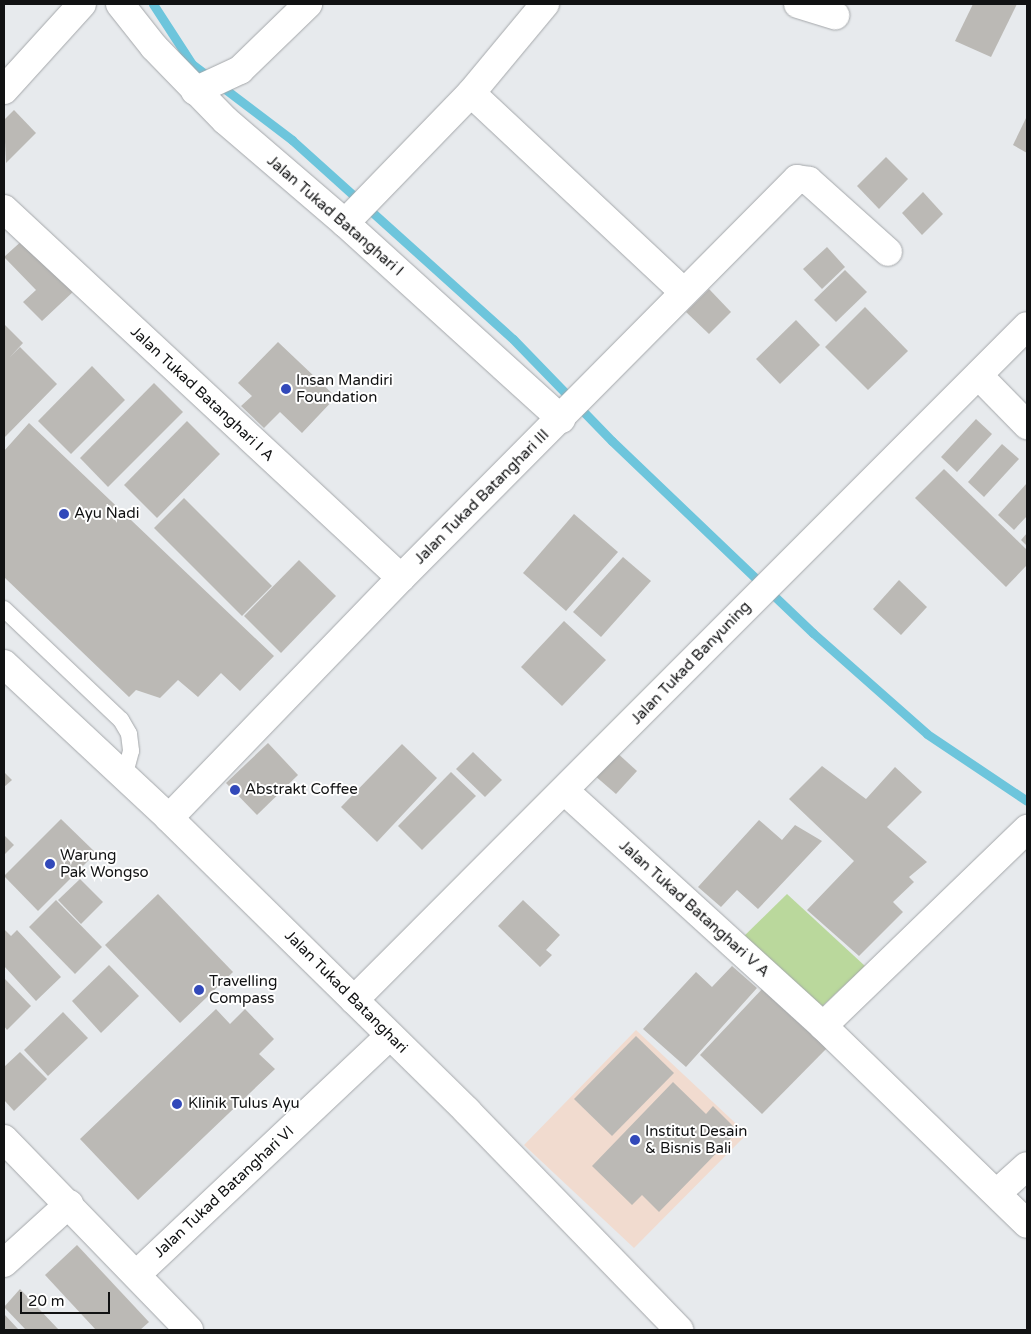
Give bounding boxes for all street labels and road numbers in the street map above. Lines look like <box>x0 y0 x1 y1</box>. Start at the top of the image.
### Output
street label: Jalan Tukad Batanghari I <box>263 152 407 280</box>
street label: Jalan Tukad Batanghari I A <box>127 323 277 465</box>
street label: Jalan Tukad Batanghari III <box>411 426 553 568</box>
street label: Jalan Tukad Banyuning <box>627 598 755 728</box>
street label: Jalan Tukad Batanghari V A <box>615 837 773 981</box>
street label: Jalan Tukad Batanghari <box>281 927 411 1057</box>
street label: Jalan Tukad Batanghari VI <box>150 1122 298 1262</box>

